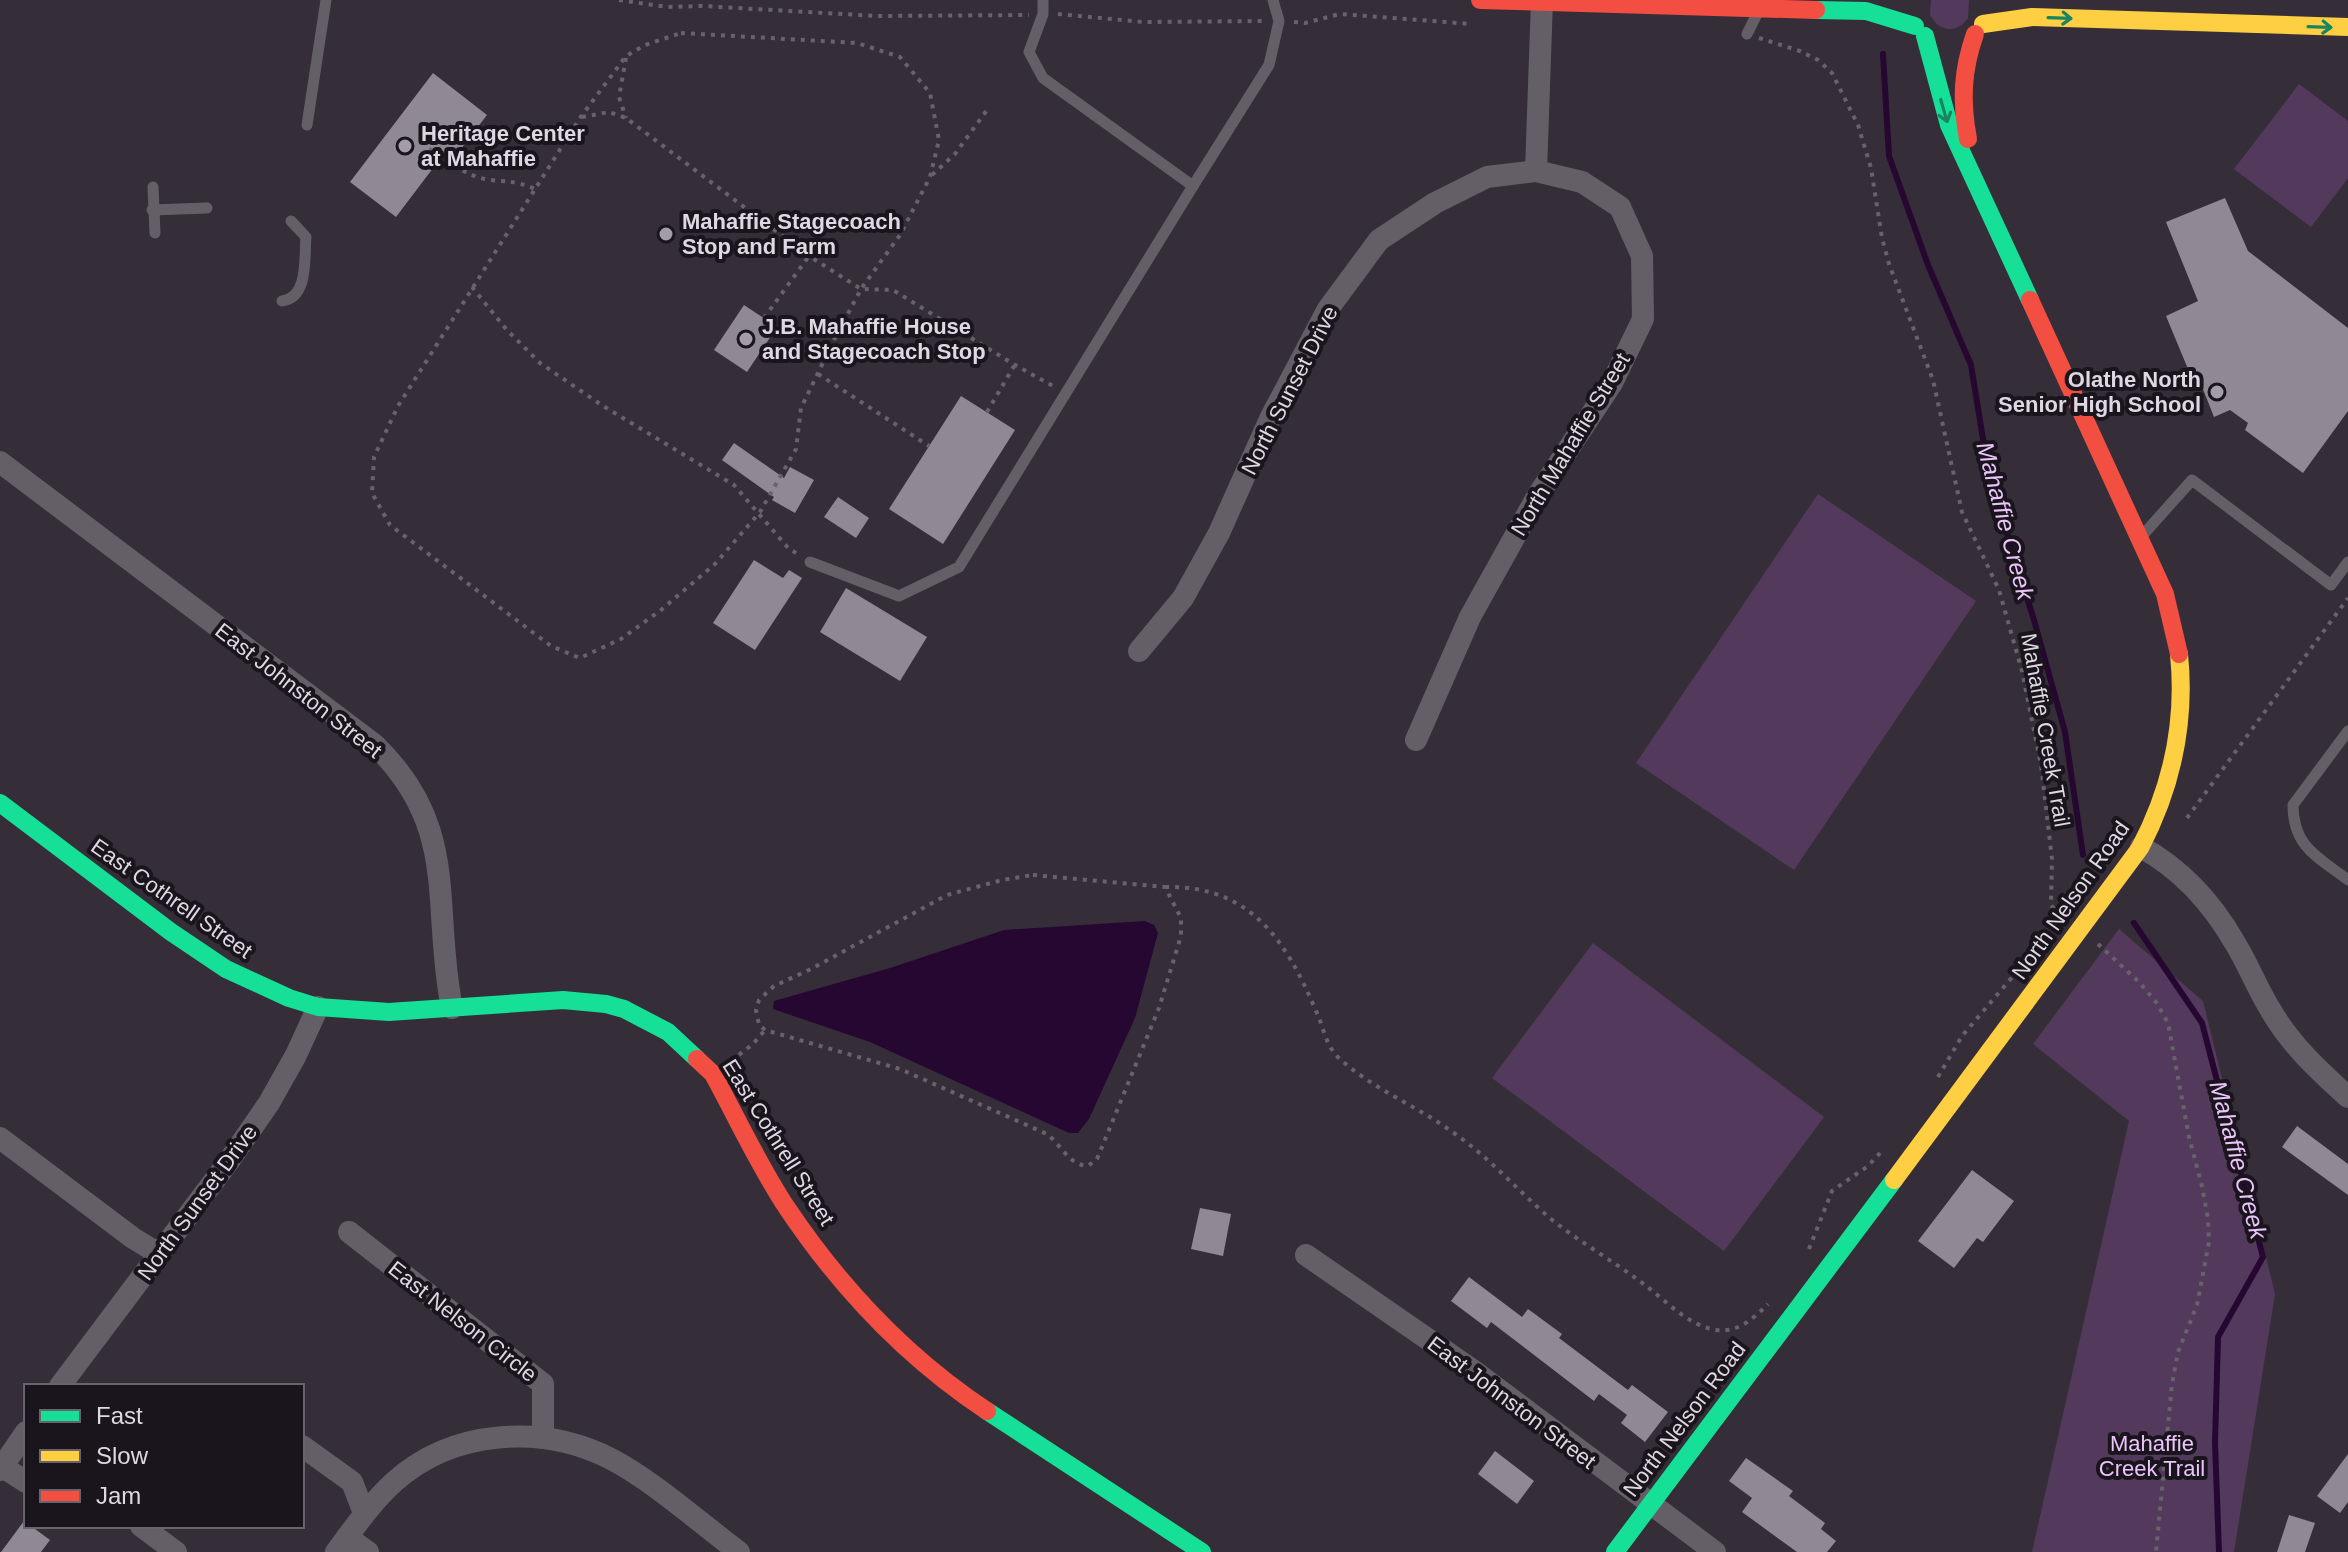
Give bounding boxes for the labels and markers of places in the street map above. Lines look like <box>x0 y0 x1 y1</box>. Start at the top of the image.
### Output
place label: Heritage Center at Mahaffie <box>421 121 585 171</box>
marker: Heritage Center at Mahaffie <box>396 137 414 155</box>
place label: Mahaffie Stagecoach Stop and Farm <box>682 209 901 259</box>
marker: Mahaffie Stagecoach Stop and Farm <box>657 225 675 243</box>
place label: J.B. Mahaffie House and Stagecoach Stop <box>762 314 986 364</box>
marker: J.B. Mahaffie House and Stagecoach Stop <box>737 330 755 348</box>
place label: Olathe North Senior High School <box>1998 367 2201 417</box>
marker: Olathe North Senior High School <box>2208 383 2226 401</box>

